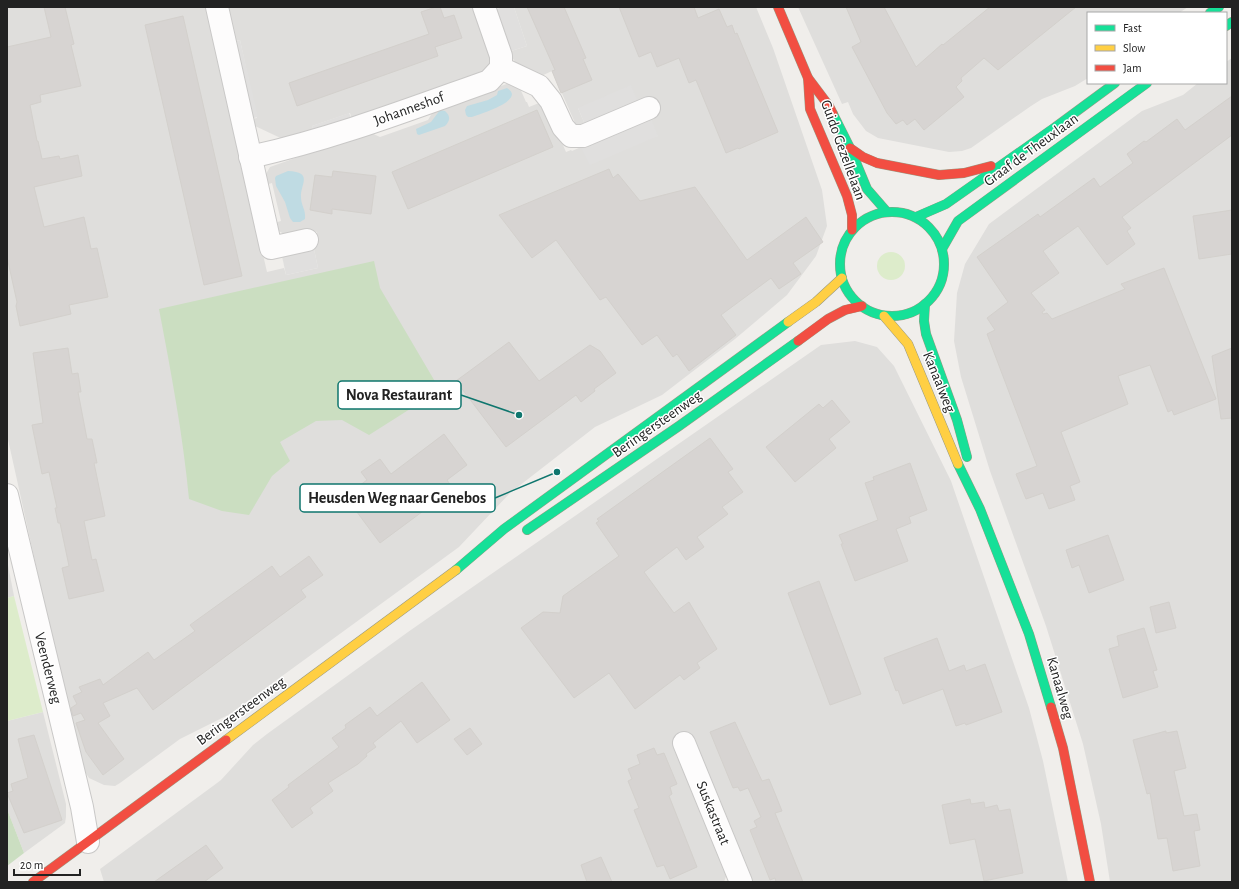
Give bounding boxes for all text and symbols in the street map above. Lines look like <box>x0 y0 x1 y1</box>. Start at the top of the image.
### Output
legend <box>1087 12 1227 84</box>
text: Fast <box>1123 22 1142 34</box>
text: Slow <box>1123 42 1145 54</box>
text: Jam <box>1123 62 1142 74</box>
street label: Johanneshof <box>372 89 447 129</box>
street label: Guido Gezellelaan <box>818 98 868 202</box>
street label: Graaf de Theuxlaan <box>981 111 1081 189</box>
street label: Kanaalweg <box>920 349 958 415</box>
callout: Nova Restaurant <box>338 381 461 409</box>
text: Nova Restaurant <box>346 387 453 403</box>
street label: Beringersteenweg <box>609 387 705 460</box>
callout: Heusden Weg naar Genebos <box>300 484 495 512</box>
text: Heusden Weg naar Genebos <box>308 490 486 506</box>
street label: Veenderweg <box>32 631 64 706</box>
street label: Kanaalweg <box>1044 655 1076 722</box>
street label: Beringersteenweg <box>194 674 289 748</box>
street label: Suskastraat <box>693 779 733 847</box>
scale bar <box>14 851 80 877</box>
text: 20 m <box>20 859 43 871</box>

